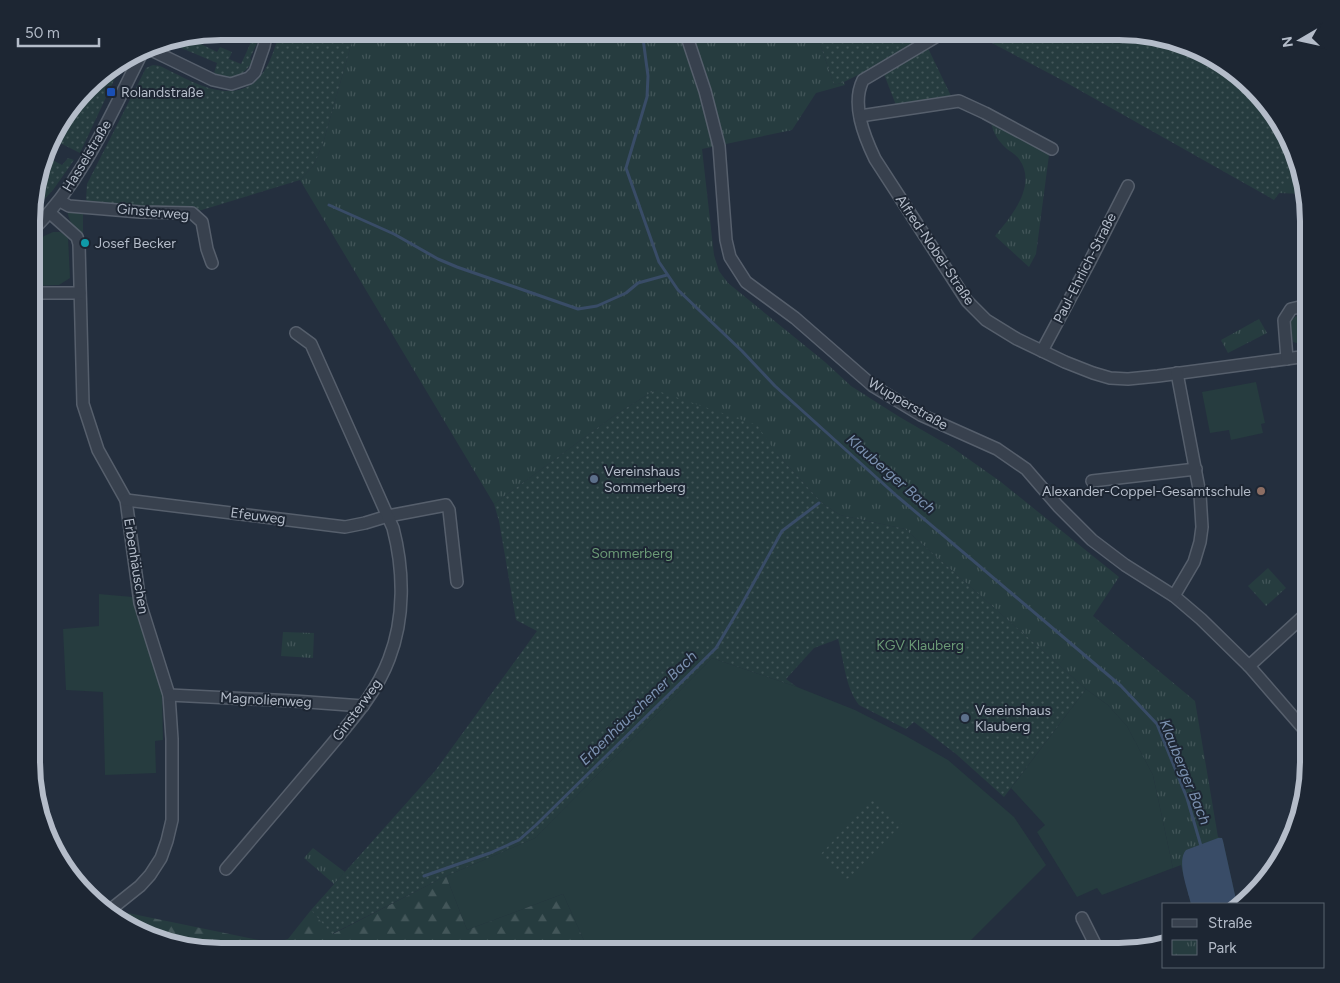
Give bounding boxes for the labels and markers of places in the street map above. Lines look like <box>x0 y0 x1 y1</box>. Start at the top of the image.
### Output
place label: Rolandstraße <box>121 84 204 101</box>
marker: Rolandstraße <box>105 86 117 98</box>
place label: Josef Becker <box>95 235 176 252</box>
marker: Josef Becker <box>79 237 91 249</box>
place label: Vereinshaus Sommerberg <box>604 463 686 496</box>
marker: Vereinshaus Sommerberg <box>588 473 600 485</box>
place label: Alexander-Coppel-Gesamtschule <box>1042 483 1251 500</box>
marker: Alexander-Coppel-Gesamtschule <box>1255 485 1267 497</box>
place label: Vereinshaus Klauberg <box>975 702 1051 735</box>
marker: Vereinshaus Klauberg <box>959 712 971 724</box>

